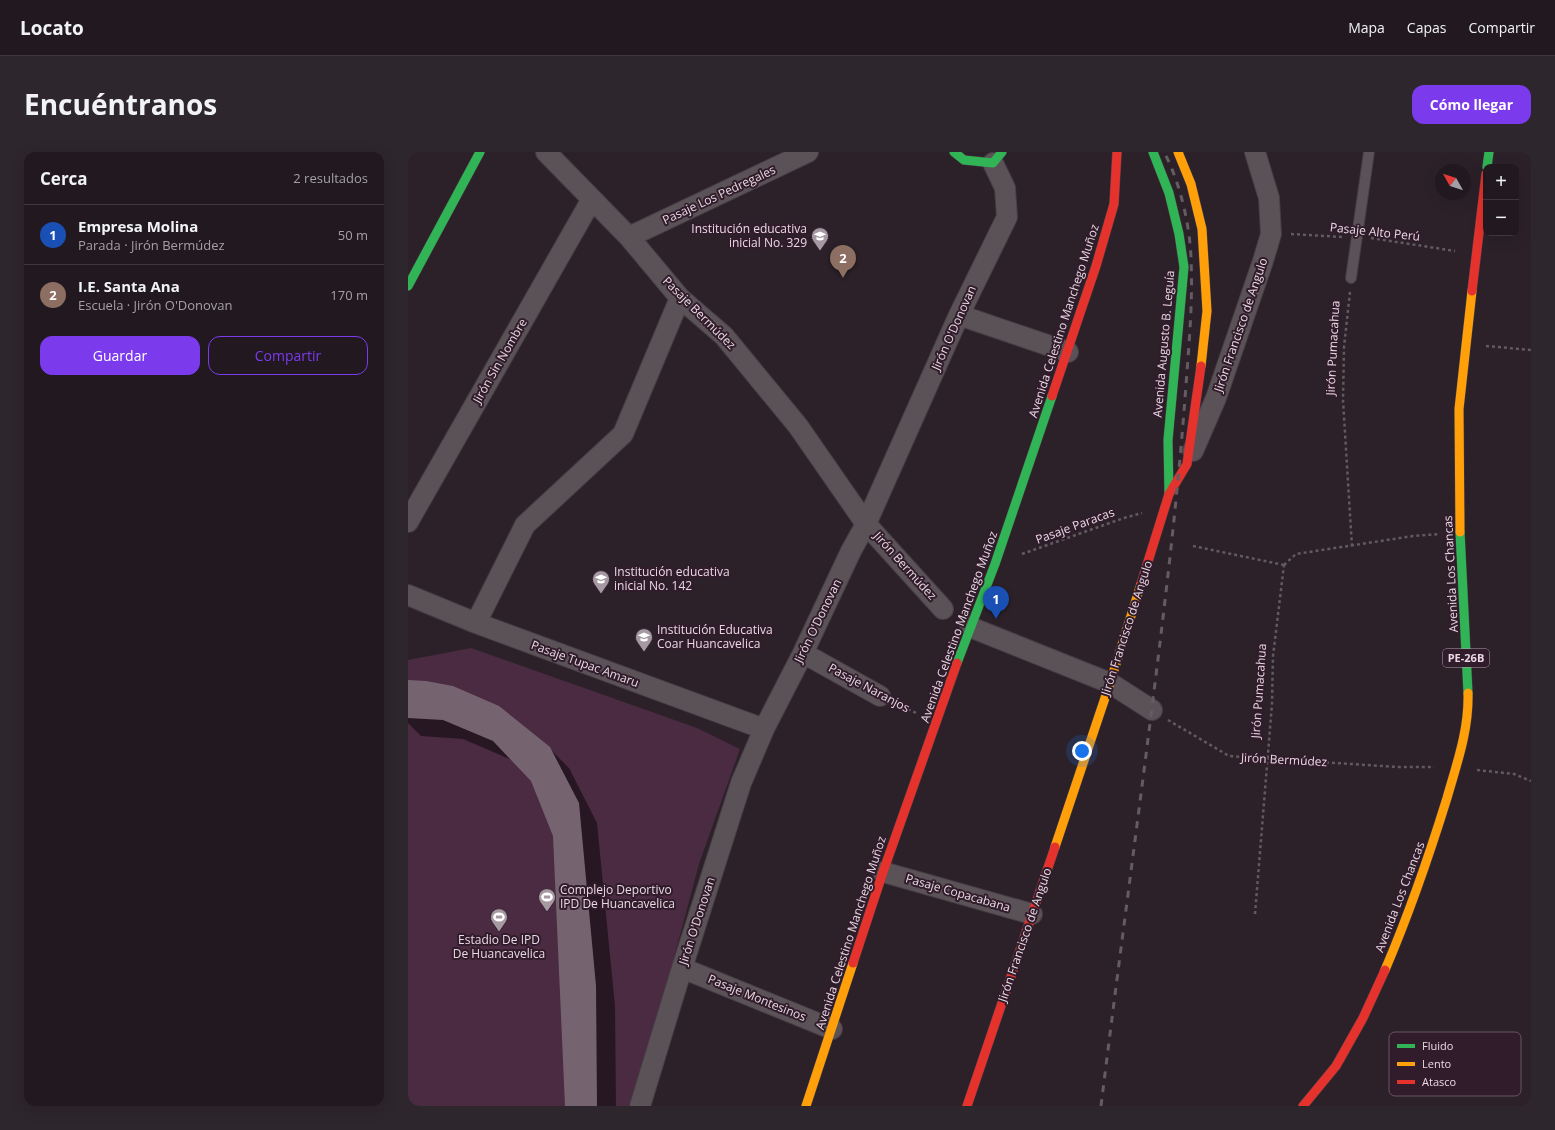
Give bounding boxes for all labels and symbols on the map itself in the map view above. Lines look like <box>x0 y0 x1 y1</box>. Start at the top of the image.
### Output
street label: Pasaje Los Pedregales <box>659 161 778 228</box>
north arrow <box>1435 164 1471 200</box>
street label: Pasaje Alto Perú <box>1329 218 1421 245</box>
place label: Institución educativa inicial No. 329 <box>691 220 807 251</box>
street label: Avenida Celestino Manchego Muñoz <box>1024 222 1103 420</box>
school or university icon: Institución educativa inicial No. 329 <box>810 226 830 251</box>
pin: 2 <box>830 245 856 278</box>
street label: Jirón Francisco de Angulo <box>1209 255 1271 395</box>
street label: Avenida Augusto B. Leguía <box>1149 270 1178 418</box>
street label: Pasaje Bermúdez <box>659 272 740 353</box>
street label: Jirón O'Donovan <box>927 283 980 374</box>
street label: Jirón Pumacahua <box>1321 300 1343 397</box>
street label: Jirón Sin Nombre <box>468 315 531 407</box>
street label: Pasaje Paracas <box>1033 503 1117 548</box>
street label: Avenida Los Chancas <box>1439 515 1462 633</box>
street label: Jirón Bermúdez <box>869 527 941 604</box>
street label: Avenida Celestino Manchego Muñoz <box>916 528 1001 725</box>
street label: Jirón Francisco de Angulo <box>1096 558 1156 698</box>
place label: Institución educativa inicial No. 142 <box>614 563 730 594</box>
school or university icon: Institución educativa inicial No. 142 <box>591 569 611 594</box>
street label: Jirón O'Donovan <box>789 576 845 666</box>
pin: 1 <box>983 586 1009 619</box>
place label: Institución Educativa Coar Huancavelica <box>657 621 773 652</box>
school or university icon: Institución Educativa Coar Huancavelica <box>634 627 654 652</box>
street label: Pasaje Tupac Amaru <box>529 636 641 691</box>
street label: Jirón Pumacahua <box>1247 643 1270 740</box>
road number: PE-26B <box>1443 649 1489 667</box>
street label: Pasaje Naranjos <box>826 659 913 716</box>
your location <box>1072 741 1092 761</box>
street label: Jirón Bermúdez <box>1239 749 1328 770</box>
street label: Avenida Celestino Manchego Muñoz <box>811 834 890 1032</box>
street label: Avenida Los Chancas <box>1371 839 1429 955</box>
street label: Jirón Francisco de Angulo <box>993 865 1055 1005</box>
street label: Pasaje Copacabana <box>904 869 1013 916</box>
street label: Jirón O'Donovan <box>674 875 719 968</box>
place label: Complejo Deportivo IPD De Huancavelica <box>560 881 675 912</box>
sports icon: Complejo Deportivo IPD De Huancavelica <box>537 887 557 912</box>
sports icon: Estadio De IPD De Huancavelica <box>489 907 509 932</box>
place label: Estadio De IPD De Huancavelica <box>453 931 545 962</box>
street label: Pasaje Montesinos <box>706 970 809 1025</box>
legend <box>1389 1032 1521 1096</box>
text: Fluido <box>1422 1038 1454 1053</box>
text: Lento <box>1422 1056 1452 1071</box>
text: Atasco <box>1422 1074 1457 1089</box>

